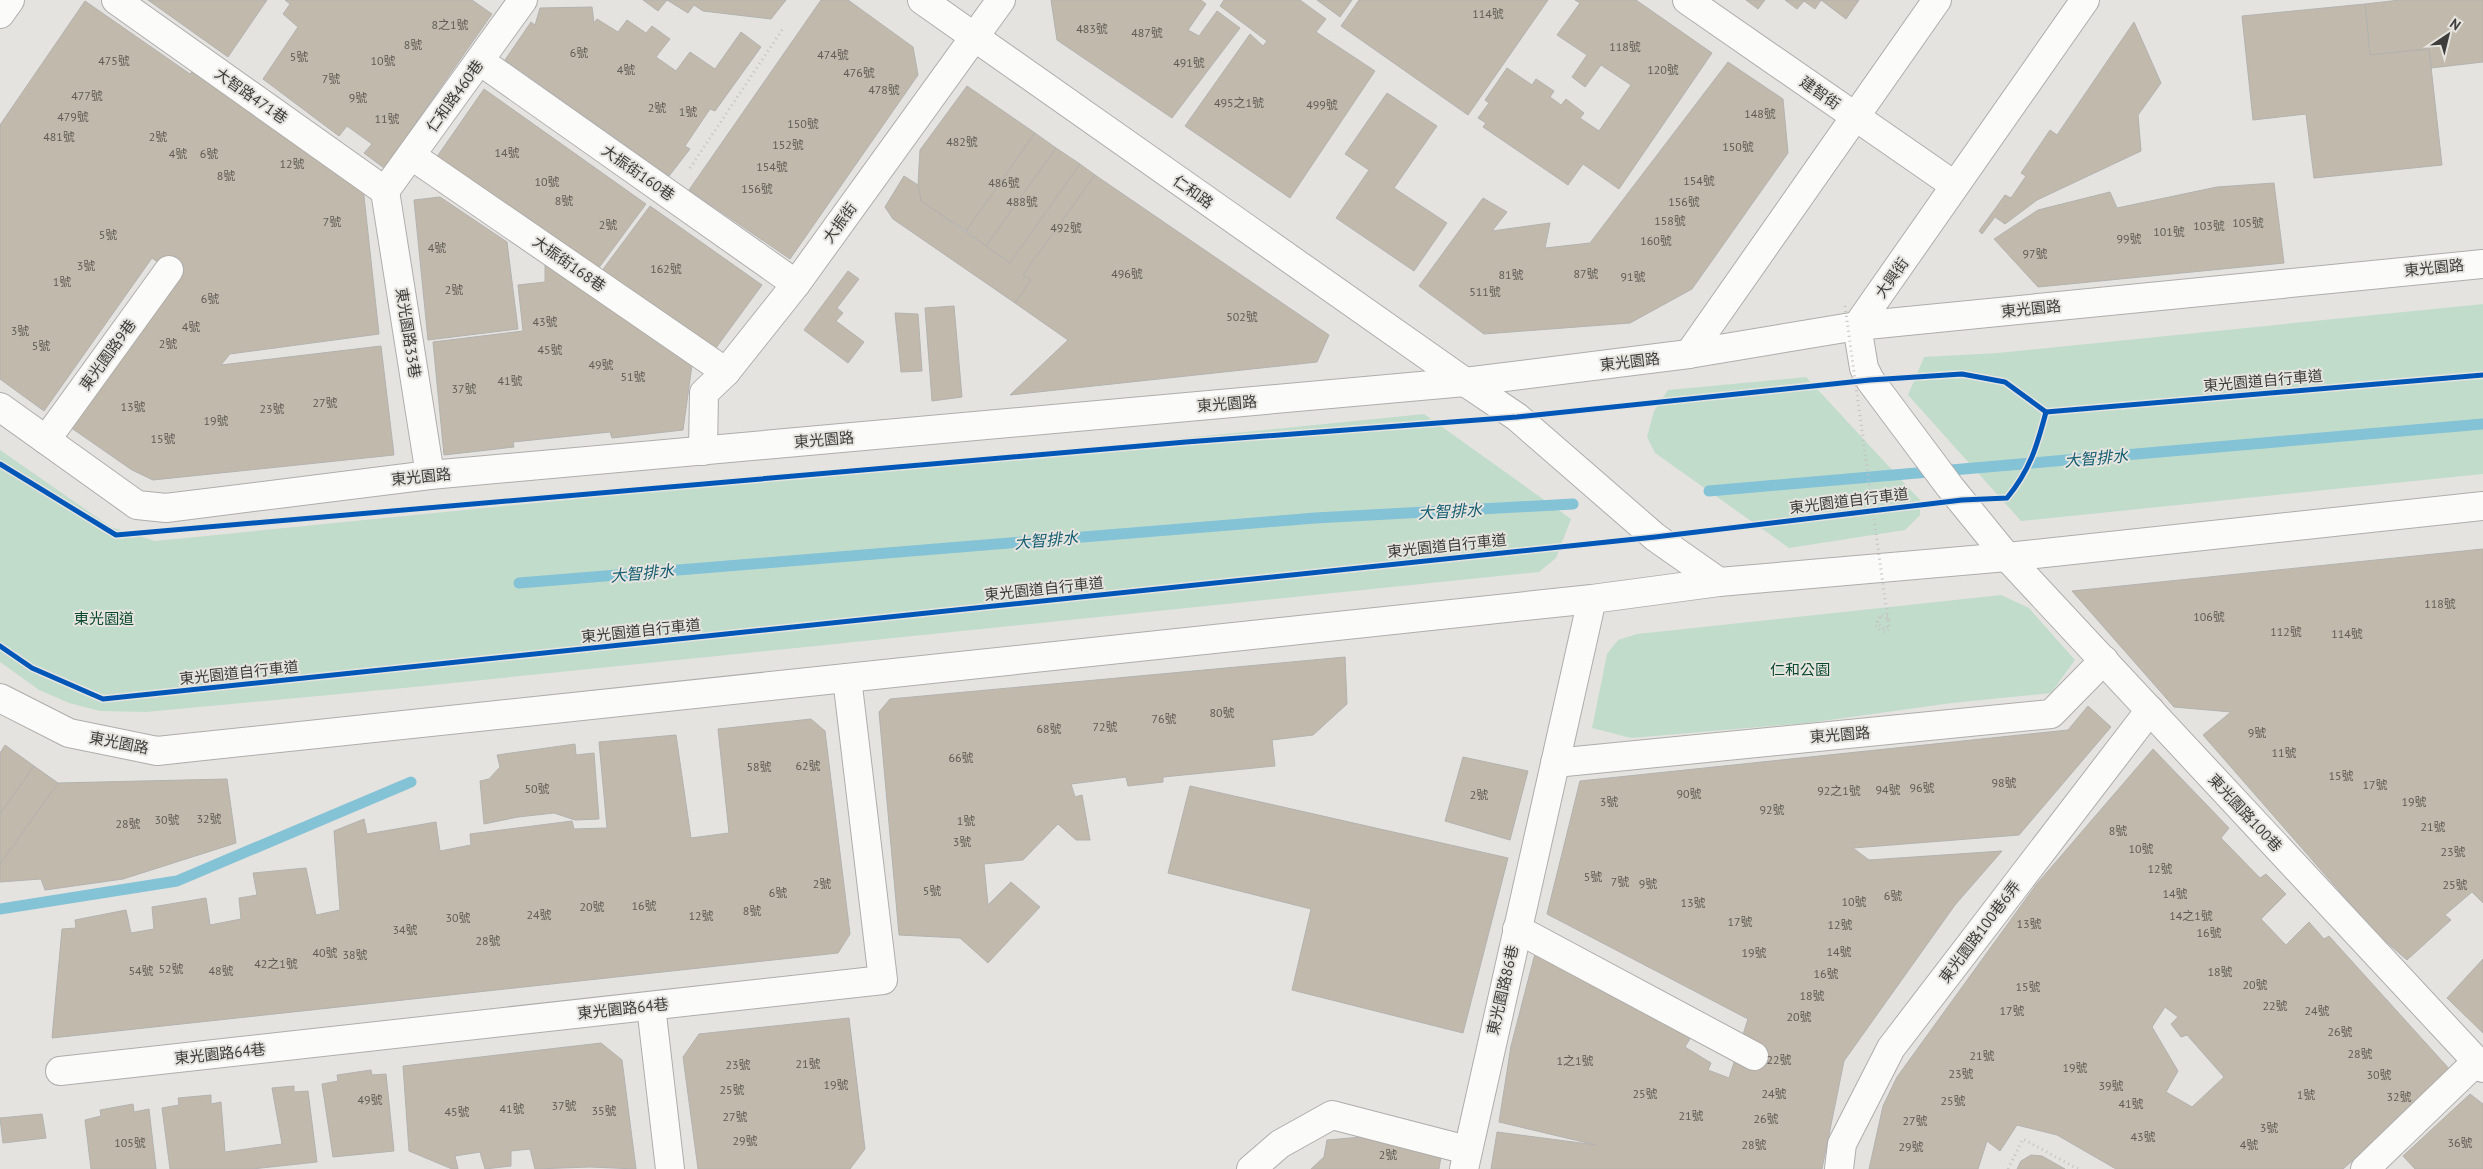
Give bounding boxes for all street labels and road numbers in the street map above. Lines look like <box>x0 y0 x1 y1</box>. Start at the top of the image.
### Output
street label: 仁和路460巷 <box>422 56 487 135</box>
street label: 大智路471巷 <box>211 64 291 128</box>
street label: 建智街 <box>1796 72 1844 113</box>
street label: 大振街160巷 <box>598 141 678 205</box>
street label: 仁和路 <box>1169 171 1217 212</box>
street label: 大振街 <box>819 199 861 246</box>
street label: 大振街168巷 <box>529 232 609 296</box>
street label: 大興街 <box>1871 254 1912 302</box>
street label: 東光園路 <box>2403 255 2465 280</box>
street label: 東光園路33巷 <box>392 286 425 380</box>
street label: 東光園路 <box>2000 296 2062 321</box>
street label: 東光園路9巷 <box>75 315 140 394</box>
street label: 東光園路 <box>1599 348 1661 375</box>
street label: 東光園道自行車道 <box>2202 366 2324 395</box>
street label: 東光園路 <box>1196 391 1258 416</box>
street label: 東光園路 <box>793 427 855 452</box>
street label: 東光園路 <box>390 464 452 489</box>
street label: 東光園道自行車道 <box>1788 484 1910 517</box>
street label: 東光園道自行車道 <box>1386 530 1508 561</box>
street label: 東光園道自行車道 <box>983 573 1105 604</box>
street label: 東光園道自行車道 <box>580 615 702 646</box>
street label: 東光園道自行車道 <box>178 657 300 688</box>
street label: 東光園路 <box>1809 722 1871 747</box>
street label: 東光園路 <box>88 727 150 758</box>
street label: 東光園路100巷 <box>2204 770 2286 856</box>
street label: 東光園路100巷6弄 <box>1935 877 2024 986</box>
street label: 東光園路86巷 <box>1483 943 1522 1037</box>
street label: 東光園路64巷 <box>577 994 669 1023</box>
street label: 東光園路64巷 <box>174 1039 266 1068</box>

